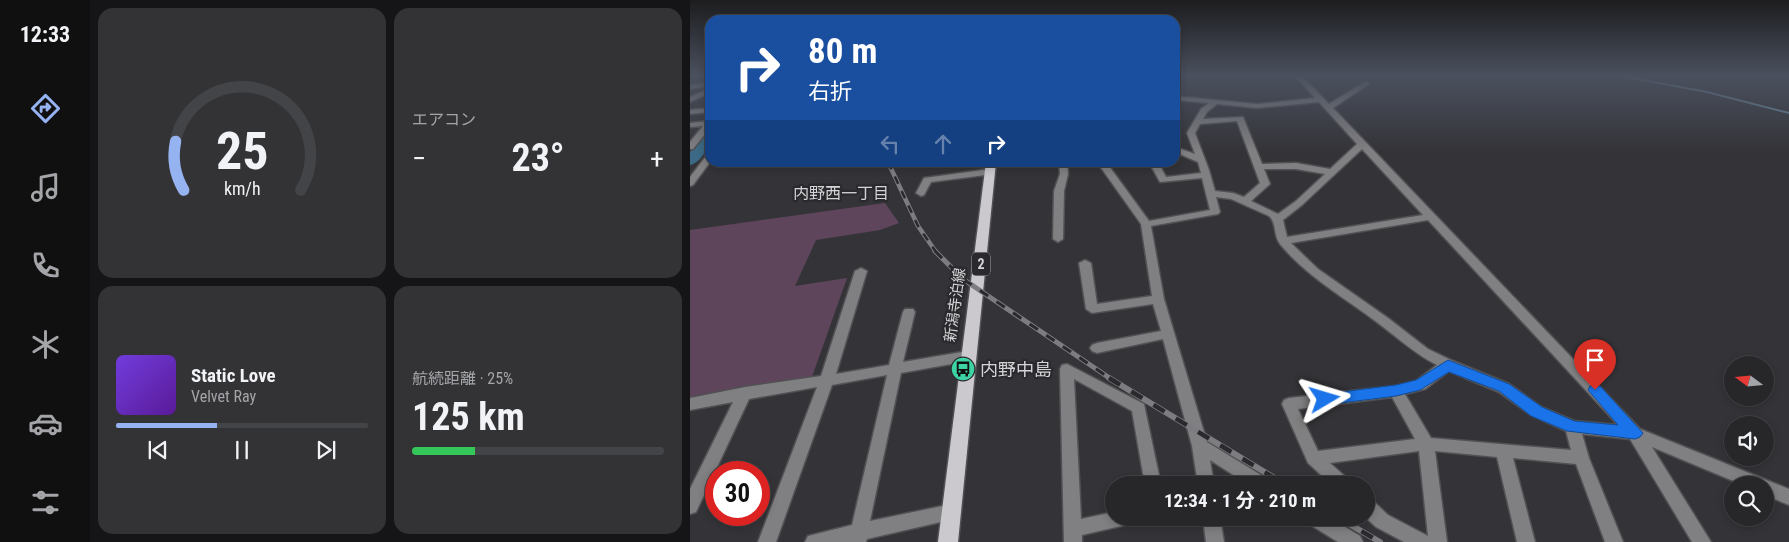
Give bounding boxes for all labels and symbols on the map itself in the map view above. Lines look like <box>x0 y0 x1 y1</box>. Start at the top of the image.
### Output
district label: 内野西一丁目 <box>793 184 889 203</box>
road number: 2 <box>972 252 990 276</box>
street label: 新潟寺泊線 <box>941 267 969 343</box>
pin <box>1574 339 1616 390</box>
bus stop icon: 内野中島 <box>950 356 976 382</box>
north arrow <box>1724 356 1774 406</box>
place label: 内野中島 <box>980 359 1052 380</box>
position arrow <box>1298 372 1350 424</box>
speed limit sign: 30 <box>705 461 770 526</box>

